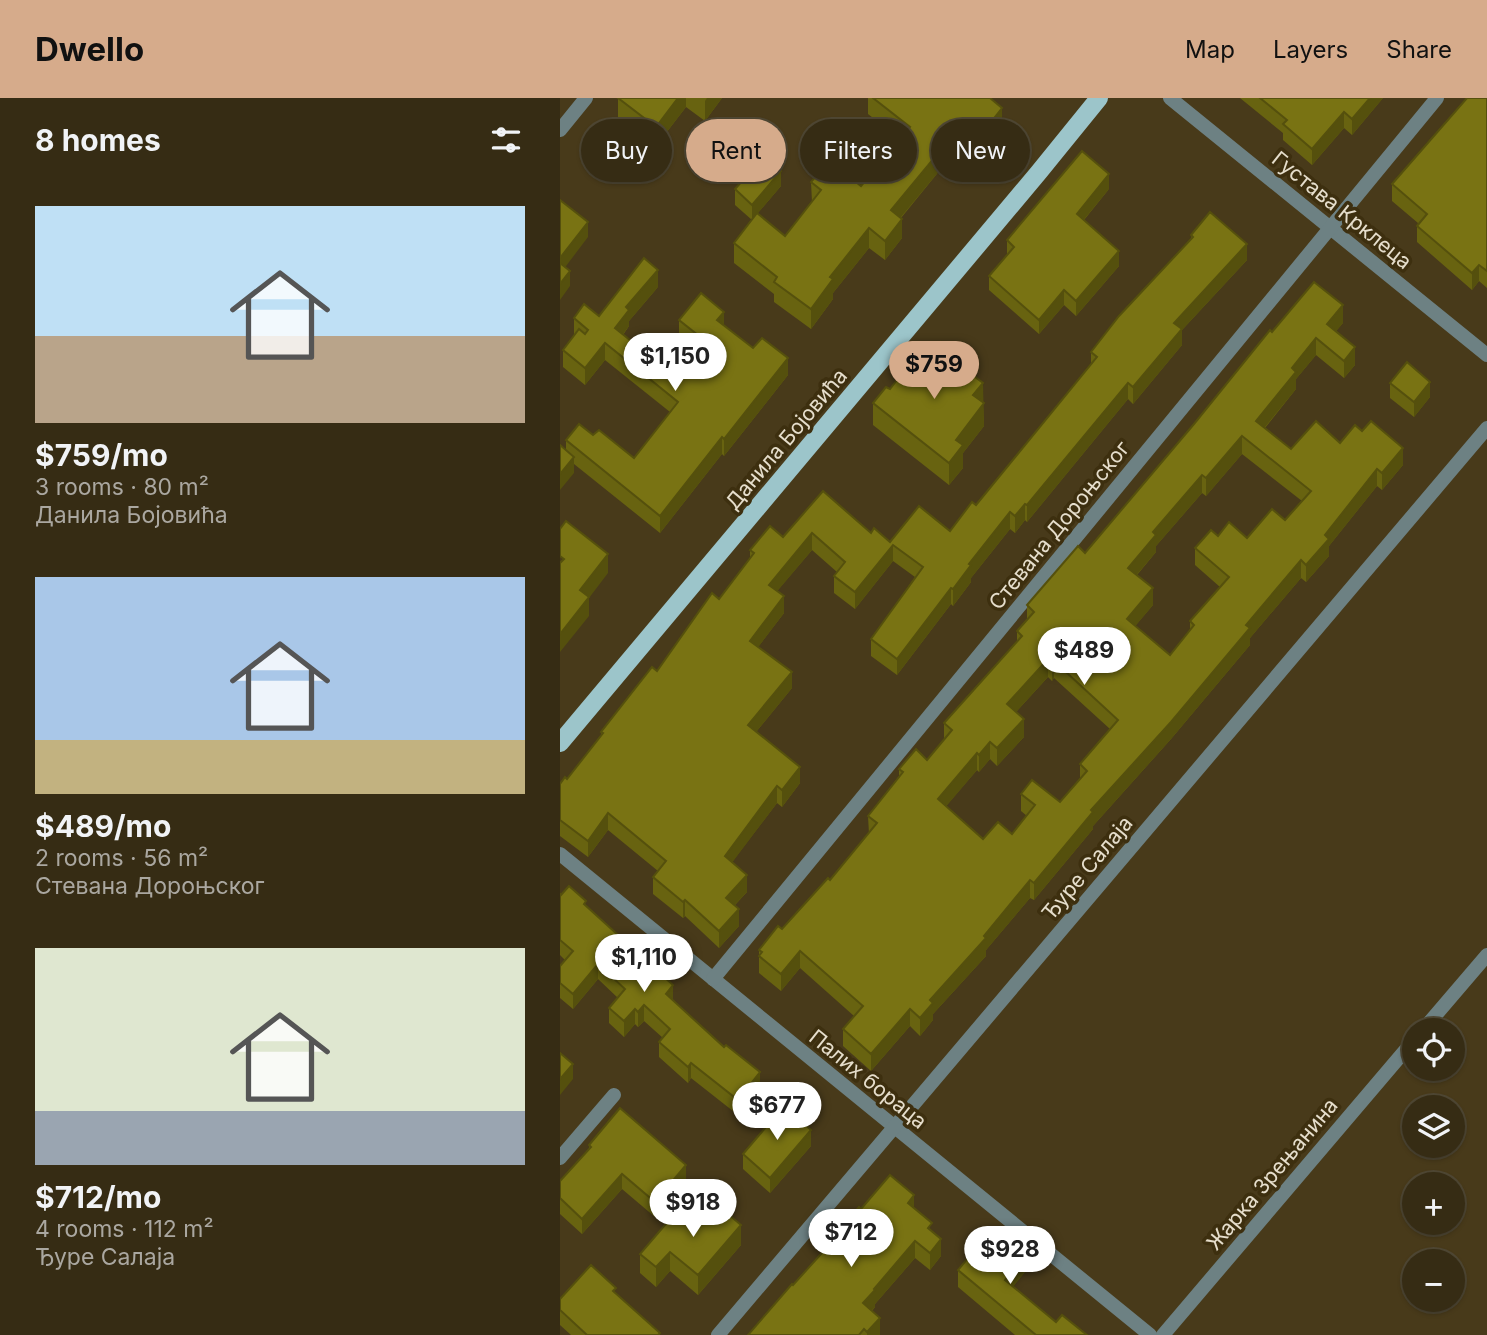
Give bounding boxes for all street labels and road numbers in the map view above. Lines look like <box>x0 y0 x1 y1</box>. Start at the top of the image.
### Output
street label: Густава Крклеца <box>1267 146 1417 274</box>
street label: Данила Бојовића <box>720 364 852 514</box>
street label: Стевана Дороњског <box>983 436 1135 614</box>
street label: Ђуре Салаја <box>1036 811 1138 925</box>
street label: Палих бораца <box>804 1024 932 1134</box>
street label: Жарка Зрењанина <box>1201 1093 1343 1255</box>

